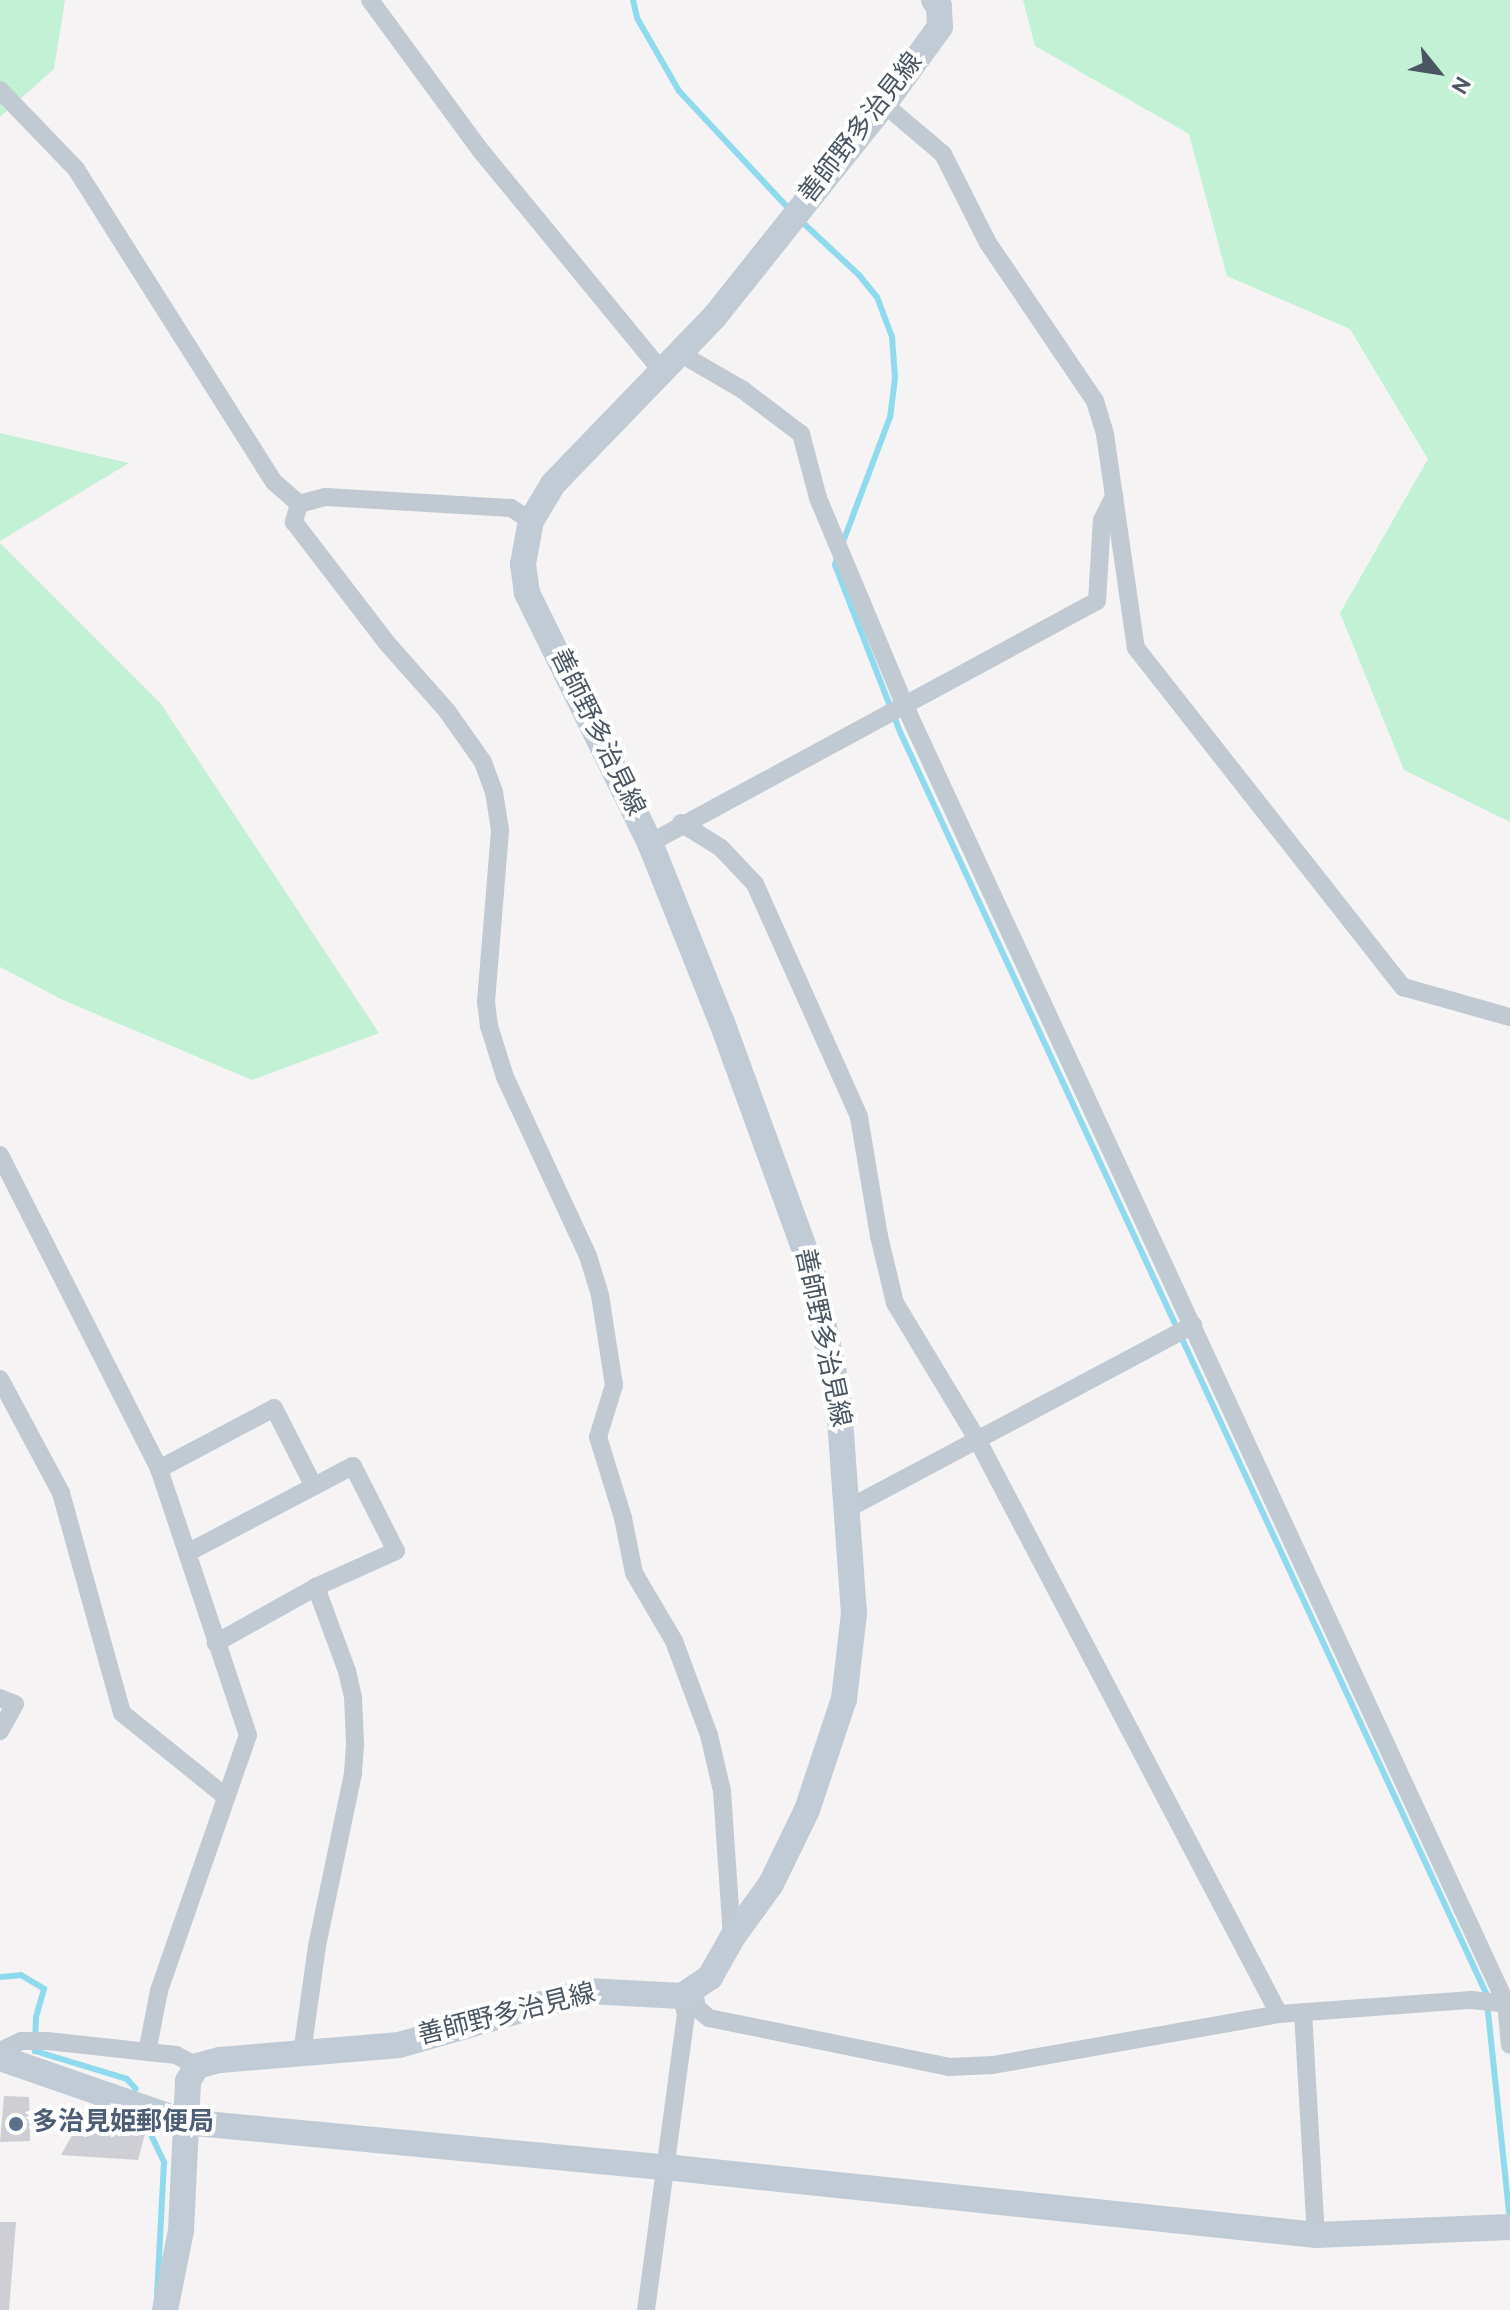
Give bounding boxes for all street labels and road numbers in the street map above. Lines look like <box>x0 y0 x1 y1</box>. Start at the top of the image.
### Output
street label: 善師野多治見線 <box>794 48 930 210</box>
street label: 善師野多治見線 <box>542 644 650 822</box>
street label: 善師野多治見線 <box>787 1246 855 1430</box>
street label: 善師野多治見線 <box>415 1979 599 2053</box>

